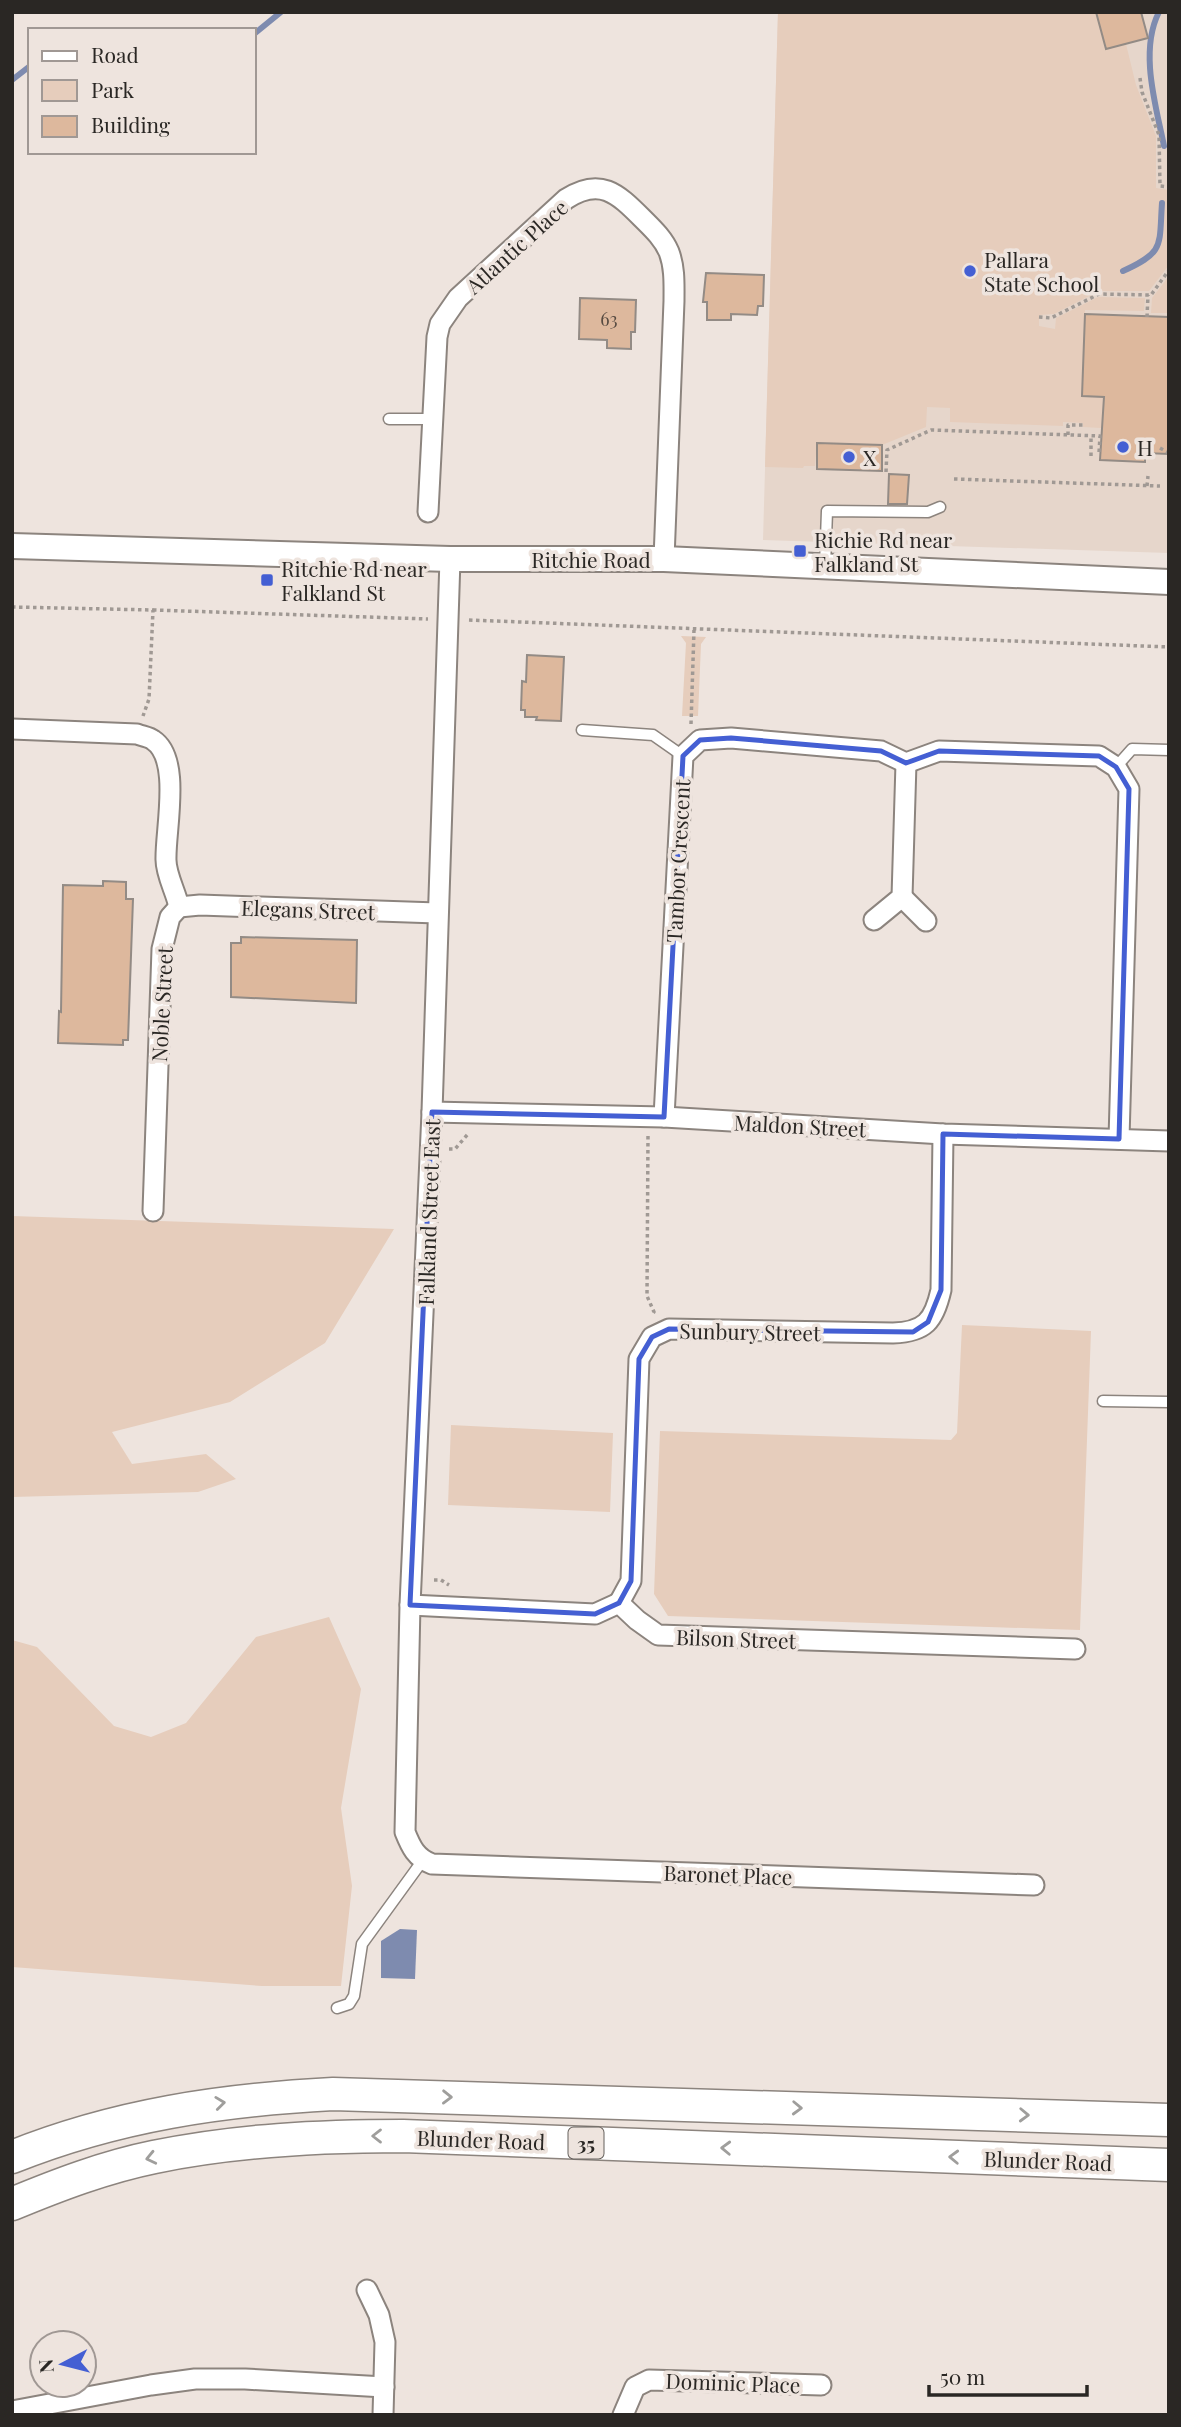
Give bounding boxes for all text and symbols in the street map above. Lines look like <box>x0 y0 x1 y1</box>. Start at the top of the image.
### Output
legend <box>28 28 256 154</box>
text: Road <box>91 40 139 68</box>
text: Park <box>91 75 135 103</box>
text: Building <box>91 110 170 138</box>
street label: Atlantic Place <box>458 193 573 300</box>
place label: Pallara State School <box>984 245 1099 297</box>
marker: Pallara State School <box>962 263 978 279</box>
house number: 63 <box>600 307 618 331</box>
place label: H <box>1137 433 1153 461</box>
marker: H <box>1115 439 1131 455</box>
place label: X <box>863 443 877 471</box>
marker: X <box>841 449 857 465</box>
place label: Richie Rd near Falkland St <box>814 525 953 577</box>
marker: Richie Rd near Falkland St <box>792 543 808 559</box>
street label: Ritchie Road <box>531 545 651 573</box>
place label: Ritchie Rd near Falkland St <box>281 554 427 606</box>
marker: Ritchie Rd near Falkland St <box>259 572 275 588</box>
street label: Tambor Crescent <box>659 778 695 943</box>
street label: Elegans Street <box>241 893 376 925</box>
street label: Noble Street <box>144 945 178 1062</box>
street label: Maldon Street <box>733 1108 867 1142</box>
street label: Falkland Street East <box>411 1118 445 1306</box>
street label: Sunbury Street <box>679 1316 821 1346</box>
street label: Bilson Street <box>675 1622 797 1654</box>
street label: Baronet Place <box>663 1858 793 1890</box>
one-way arrow <box>442 2089 453 2104</box>
one-way arrow <box>214 2095 226 2110</box>
one-way arrow <box>792 2100 802 2116</box>
one-way arrow <box>1019 2108 1030 2123</box>
street label: Blunder Road <box>416 2123 546 2155</box>
one-way arrow <box>371 2128 381 2144</box>
road number: 35 <box>568 2128 604 2158</box>
one-way arrow <box>721 2141 732 2156</box>
street label: Blunder Road <box>983 2144 1113 2176</box>
one-way arrow <box>948 2149 959 2164</box>
one-way arrow <box>145 2150 157 2164</box>
north arrow <box>28 2329 98 2399</box>
scale bar <box>929 2354 1086 2398</box>
text: N <box>31 2358 59 2375</box>
text: 50 m <box>940 2362 986 2390</box>
street label: Dominic Place <box>665 2366 801 2398</box>

